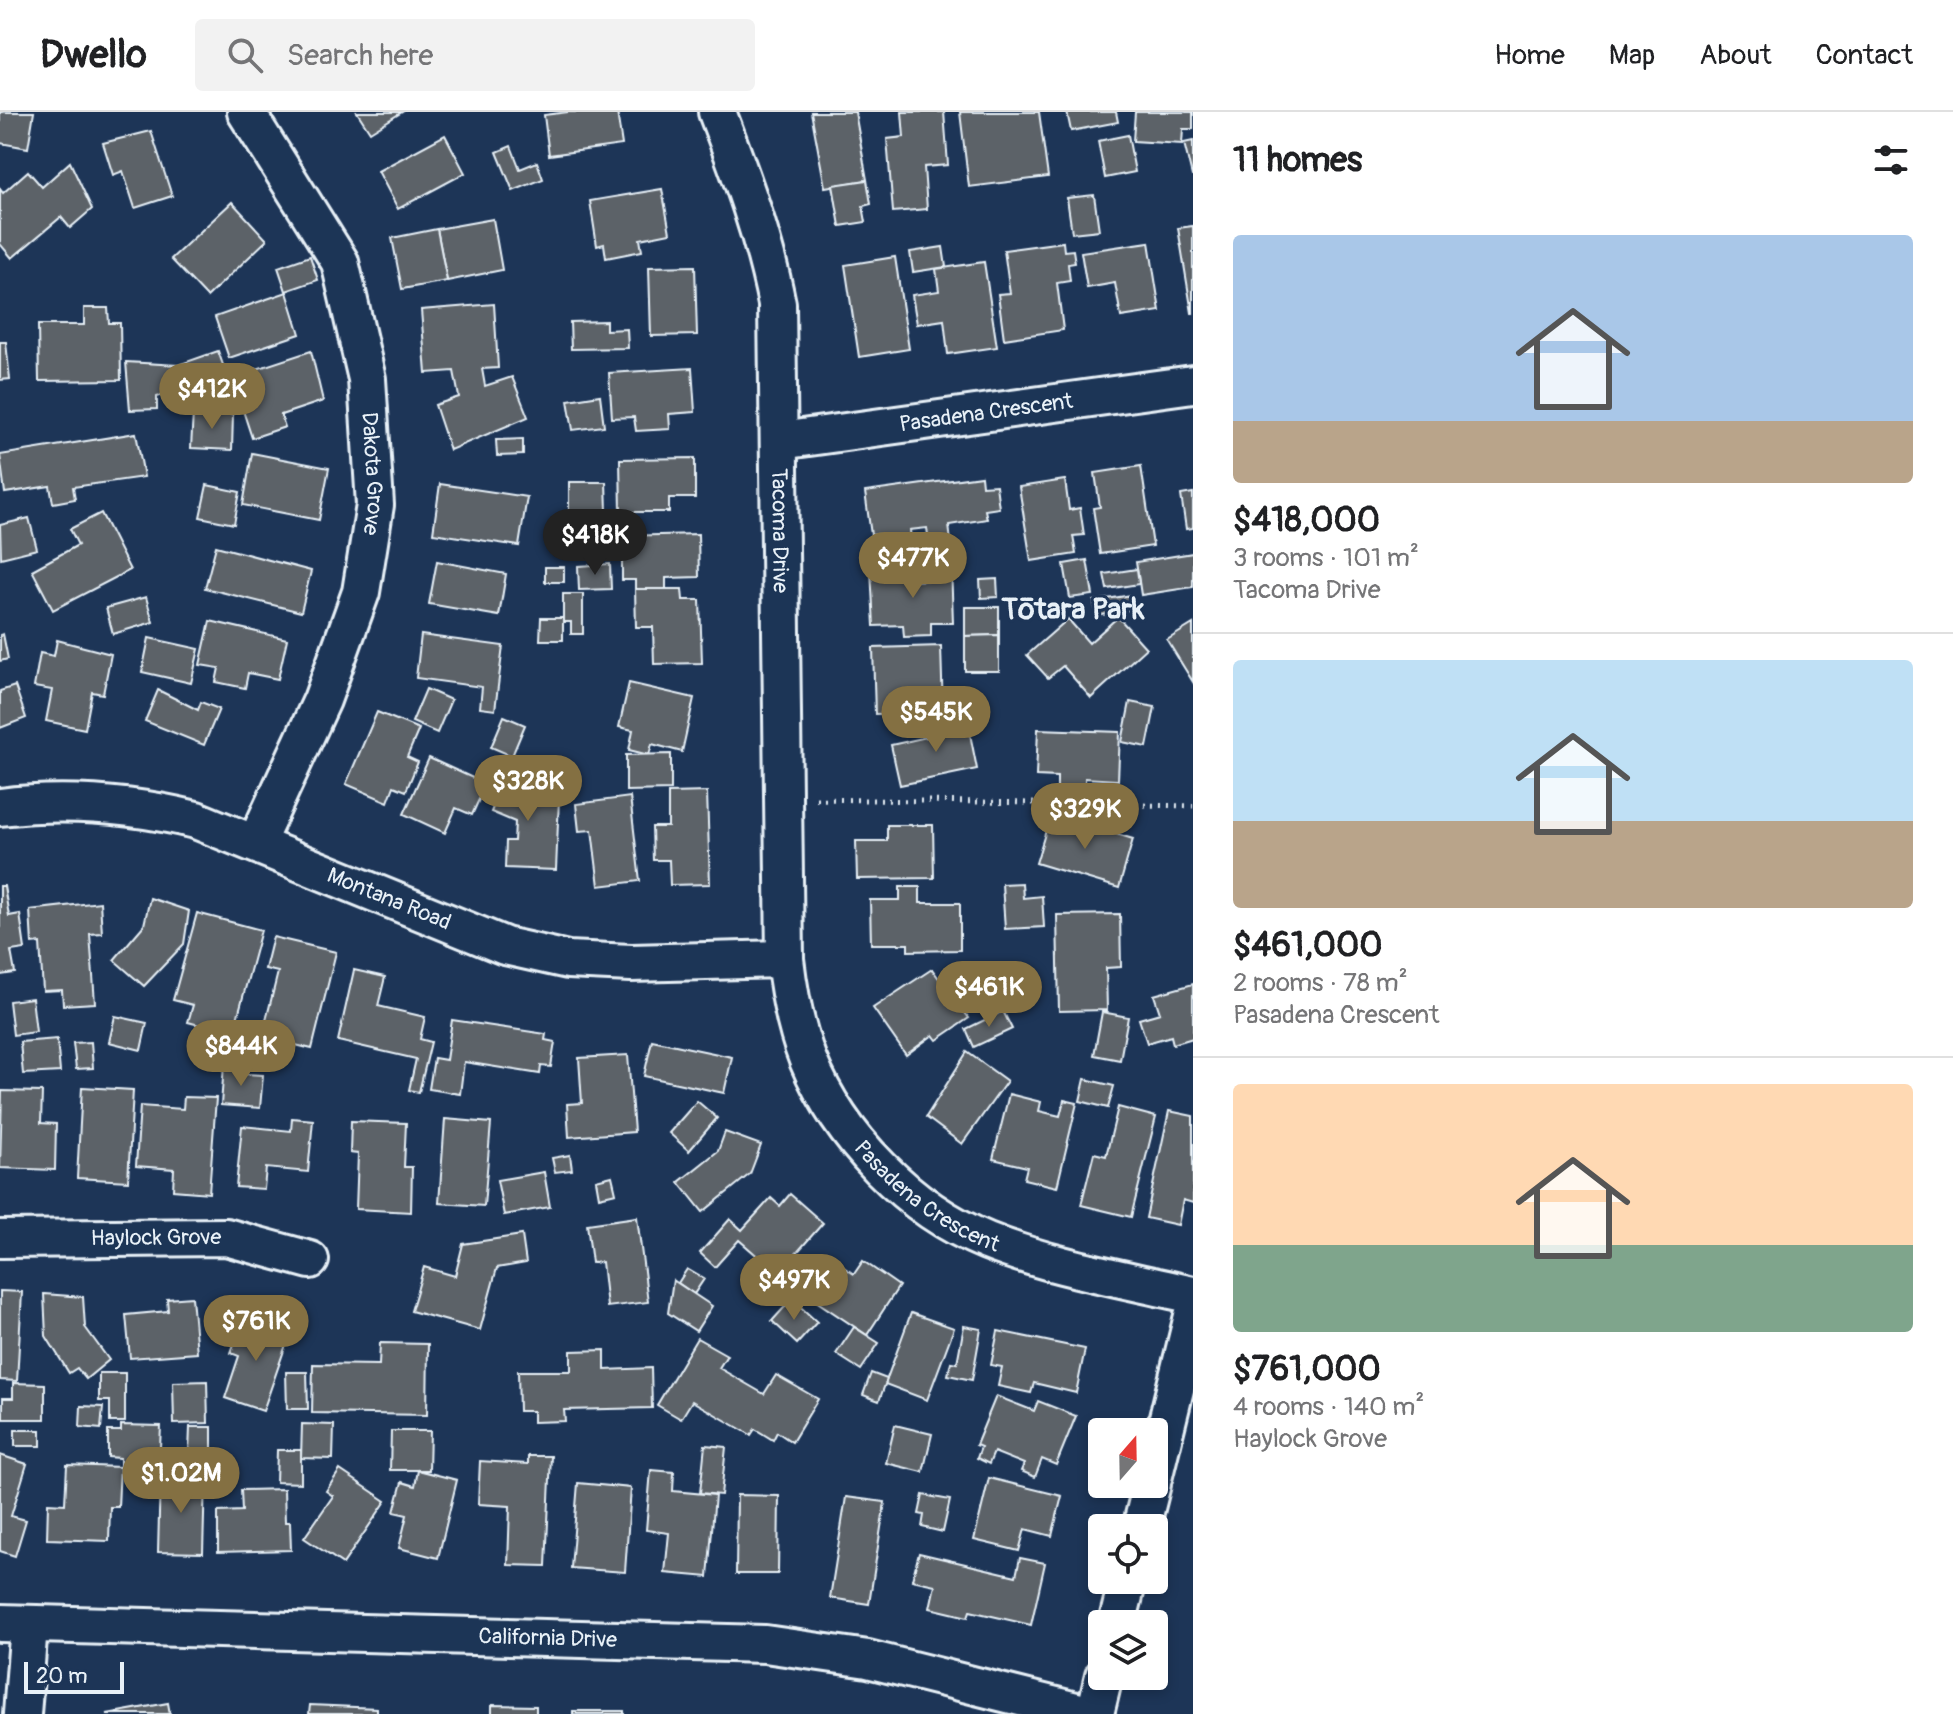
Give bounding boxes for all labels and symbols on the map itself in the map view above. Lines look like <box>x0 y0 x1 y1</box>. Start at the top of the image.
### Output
pin: $412K <box>156 363 268 431</box>
street label: Pasadena Crescent <box>898 387 1075 438</box>
street label: Dakota Grove <box>355 411 389 537</box>
street label: Tacoma Drive <box>765 468 795 593</box>
pin: $418K <box>539 509 651 577</box>
pin: $477K <box>857 532 969 600</box>
district label: Tōtara Park <box>1001 591 1145 628</box>
pin: $545K <box>880 686 992 754</box>
pin: $328K <box>472 755 584 823</box>
pin: $329K <box>1029 783 1141 851</box>
street label: Montana Road <box>323 861 455 936</box>
pin: $461K <box>933 961 1045 1029</box>
pin: $844K <box>185 1020 297 1088</box>
street label: Pasadena Crescent <box>848 1135 1004 1259</box>
street label: Haylock Grove <box>91 1223 221 1252</box>
pin: $497K <box>738 1254 850 1322</box>
pin: $761K <box>200 1295 312 1363</box>
north arrow <box>1088 1418 1168 1498</box>
pin: $1.02M <box>116 1447 246 1515</box>
street label: California Drive <box>478 1622 618 1654</box>
scale bar <box>24 1658 124 1694</box>

